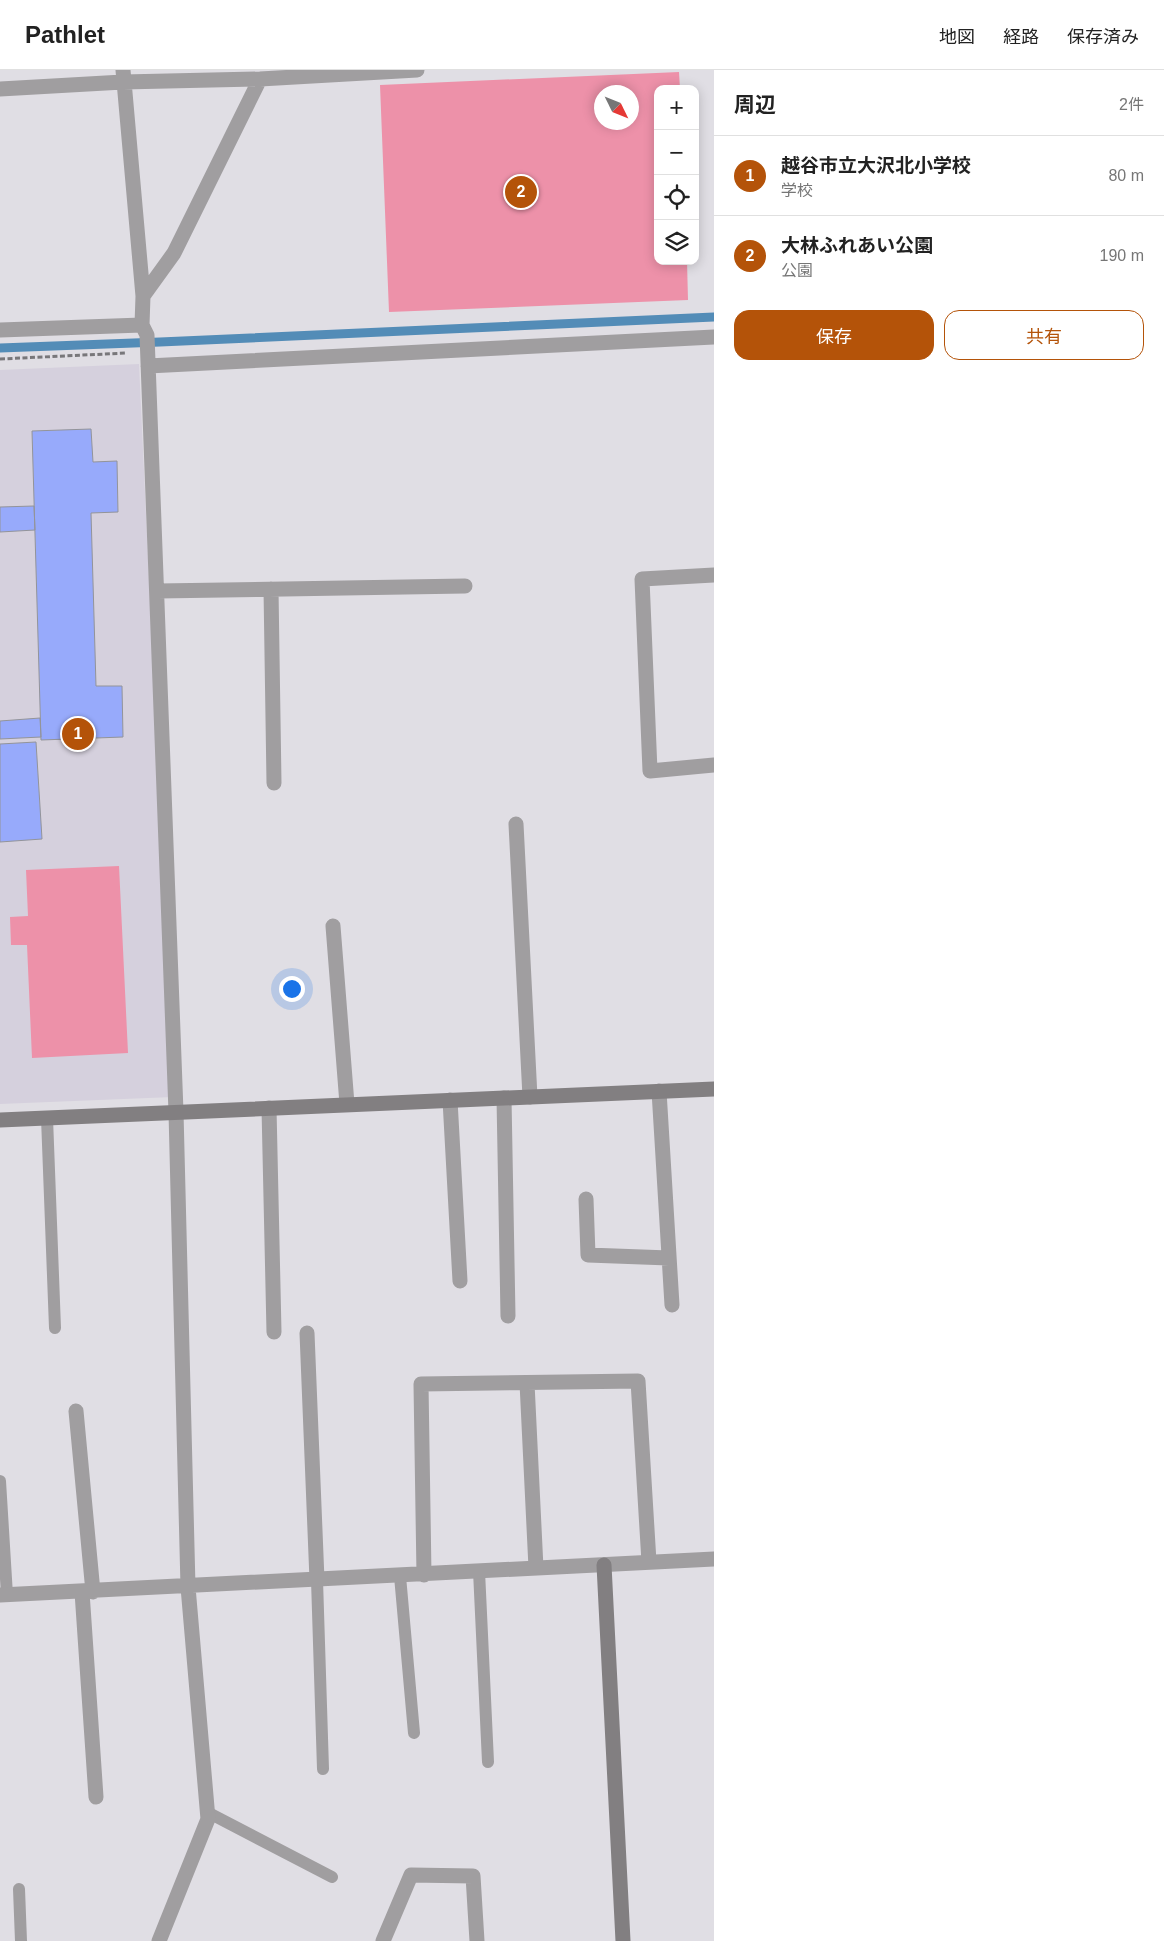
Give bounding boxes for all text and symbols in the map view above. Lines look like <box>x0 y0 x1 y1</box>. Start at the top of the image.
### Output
text: Pathlet <box>25 21 105 48</box>
text: 地図 <box>939 27 975 47</box>
text: 経路 <box>1003 27 1039 47</box>
text: 保存済み <box>1067 27 1139 47</box>
north arrow <box>594 85 639 130</box>
map controls <box>654 85 699 265</box>
button: + <box>654 85 699 130</box>
text: 周辺 <box>734 93 776 116</box>
text: 2件 <box>1119 96 1144 113</box>
button: − <box>654 130 699 175</box>
text: 越谷市立大沢北小学校 <box>781 155 971 176</box>
text: 1 <box>746 167 754 184</box>
text: 80 m <box>1108 167 1144 184</box>
pin: 2 <box>505 173 537 211</box>
button: locate <box>654 175 699 220</box>
text: 学校 <box>781 182 813 199</box>
button: layers <box>654 220 699 265</box>
text: 大林ふれあい公園 <box>781 235 933 256</box>
text: 2 <box>746 247 754 264</box>
text: 190 m <box>1100 247 1144 264</box>
text: 公園 <box>781 262 813 279</box>
button: 保存 <box>734 310 934 360</box>
button: 共有 <box>944 310 1144 360</box>
pin: 1 <box>62 715 94 753</box>
your location <box>279 976 305 1002</box>

